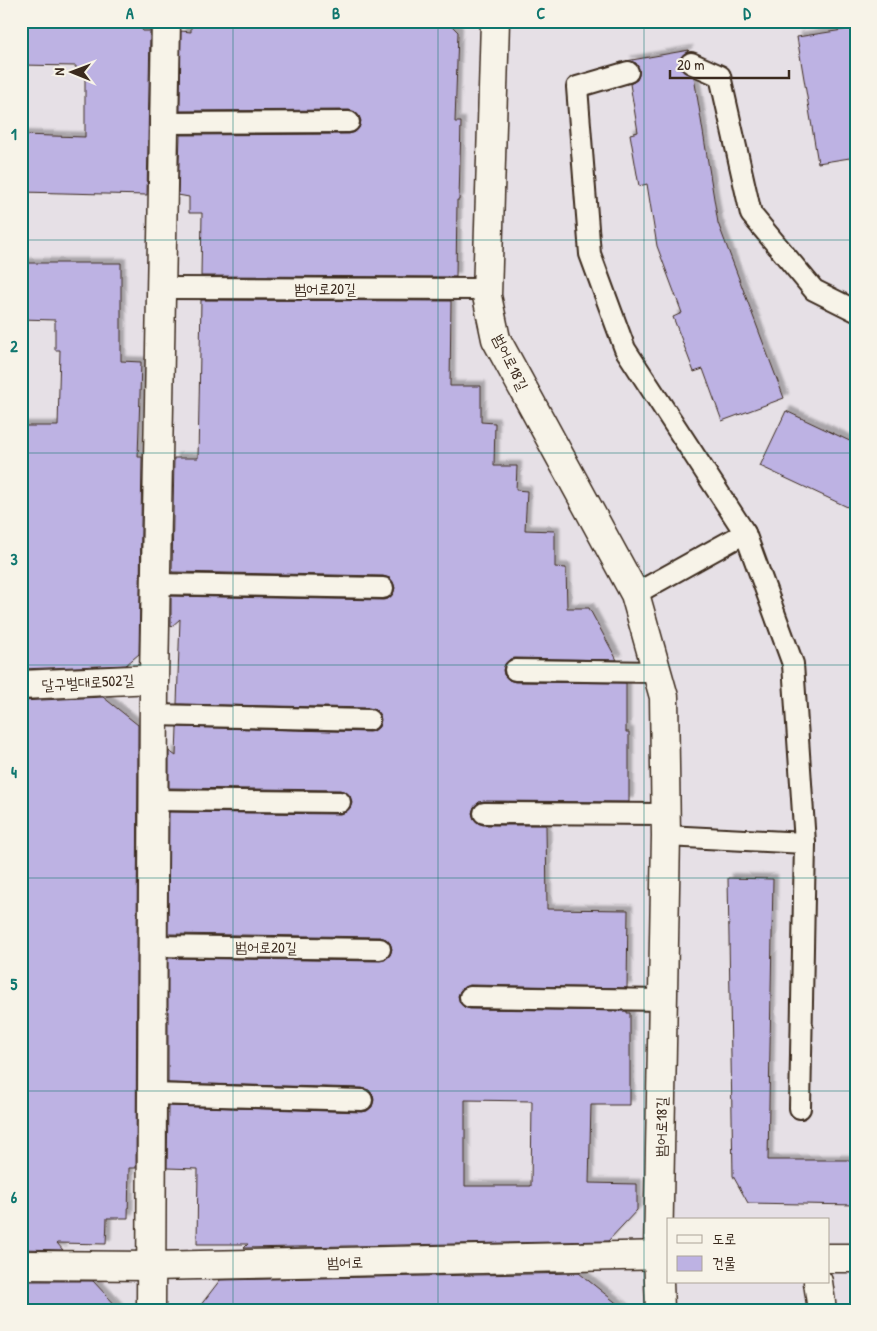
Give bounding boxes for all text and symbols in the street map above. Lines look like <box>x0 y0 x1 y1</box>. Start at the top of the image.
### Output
text: A <box>126 2 134 24</box>
text: B <box>332 2 340 24</box>
text: C <box>537 2 546 24</box>
text: D <box>743 2 751 24</box>
north arrow <box>48 48 98 98</box>
scale bar <box>670 48 788 80</box>
text: 20 m <box>677 54 704 75</box>
text: N <box>49 67 68 76</box>
text: 1 <box>11 123 17 145</box>
street label: 범어로20길 <box>294 278 356 299</box>
street label: 범어로18길 <box>488 330 534 394</box>
text: 2 <box>10 335 18 357</box>
text: 3 <box>10 548 18 570</box>
street label: 달구벌대로502길 <box>41 669 135 695</box>
text: 4 <box>11 761 17 783</box>
street label: 범어로20길 <box>235 936 297 958</box>
text: 5 <box>11 973 18 995</box>
street label: 범어로18길 <box>650 1097 672 1157</box>
text: 6 <box>11 1186 18 1208</box>
legend <box>667 1218 830 1284</box>
text: 도로 <box>712 1228 736 1249</box>
street label: 범어로 <box>327 1251 363 1273</box>
text: 건물 <box>712 1252 736 1273</box>

